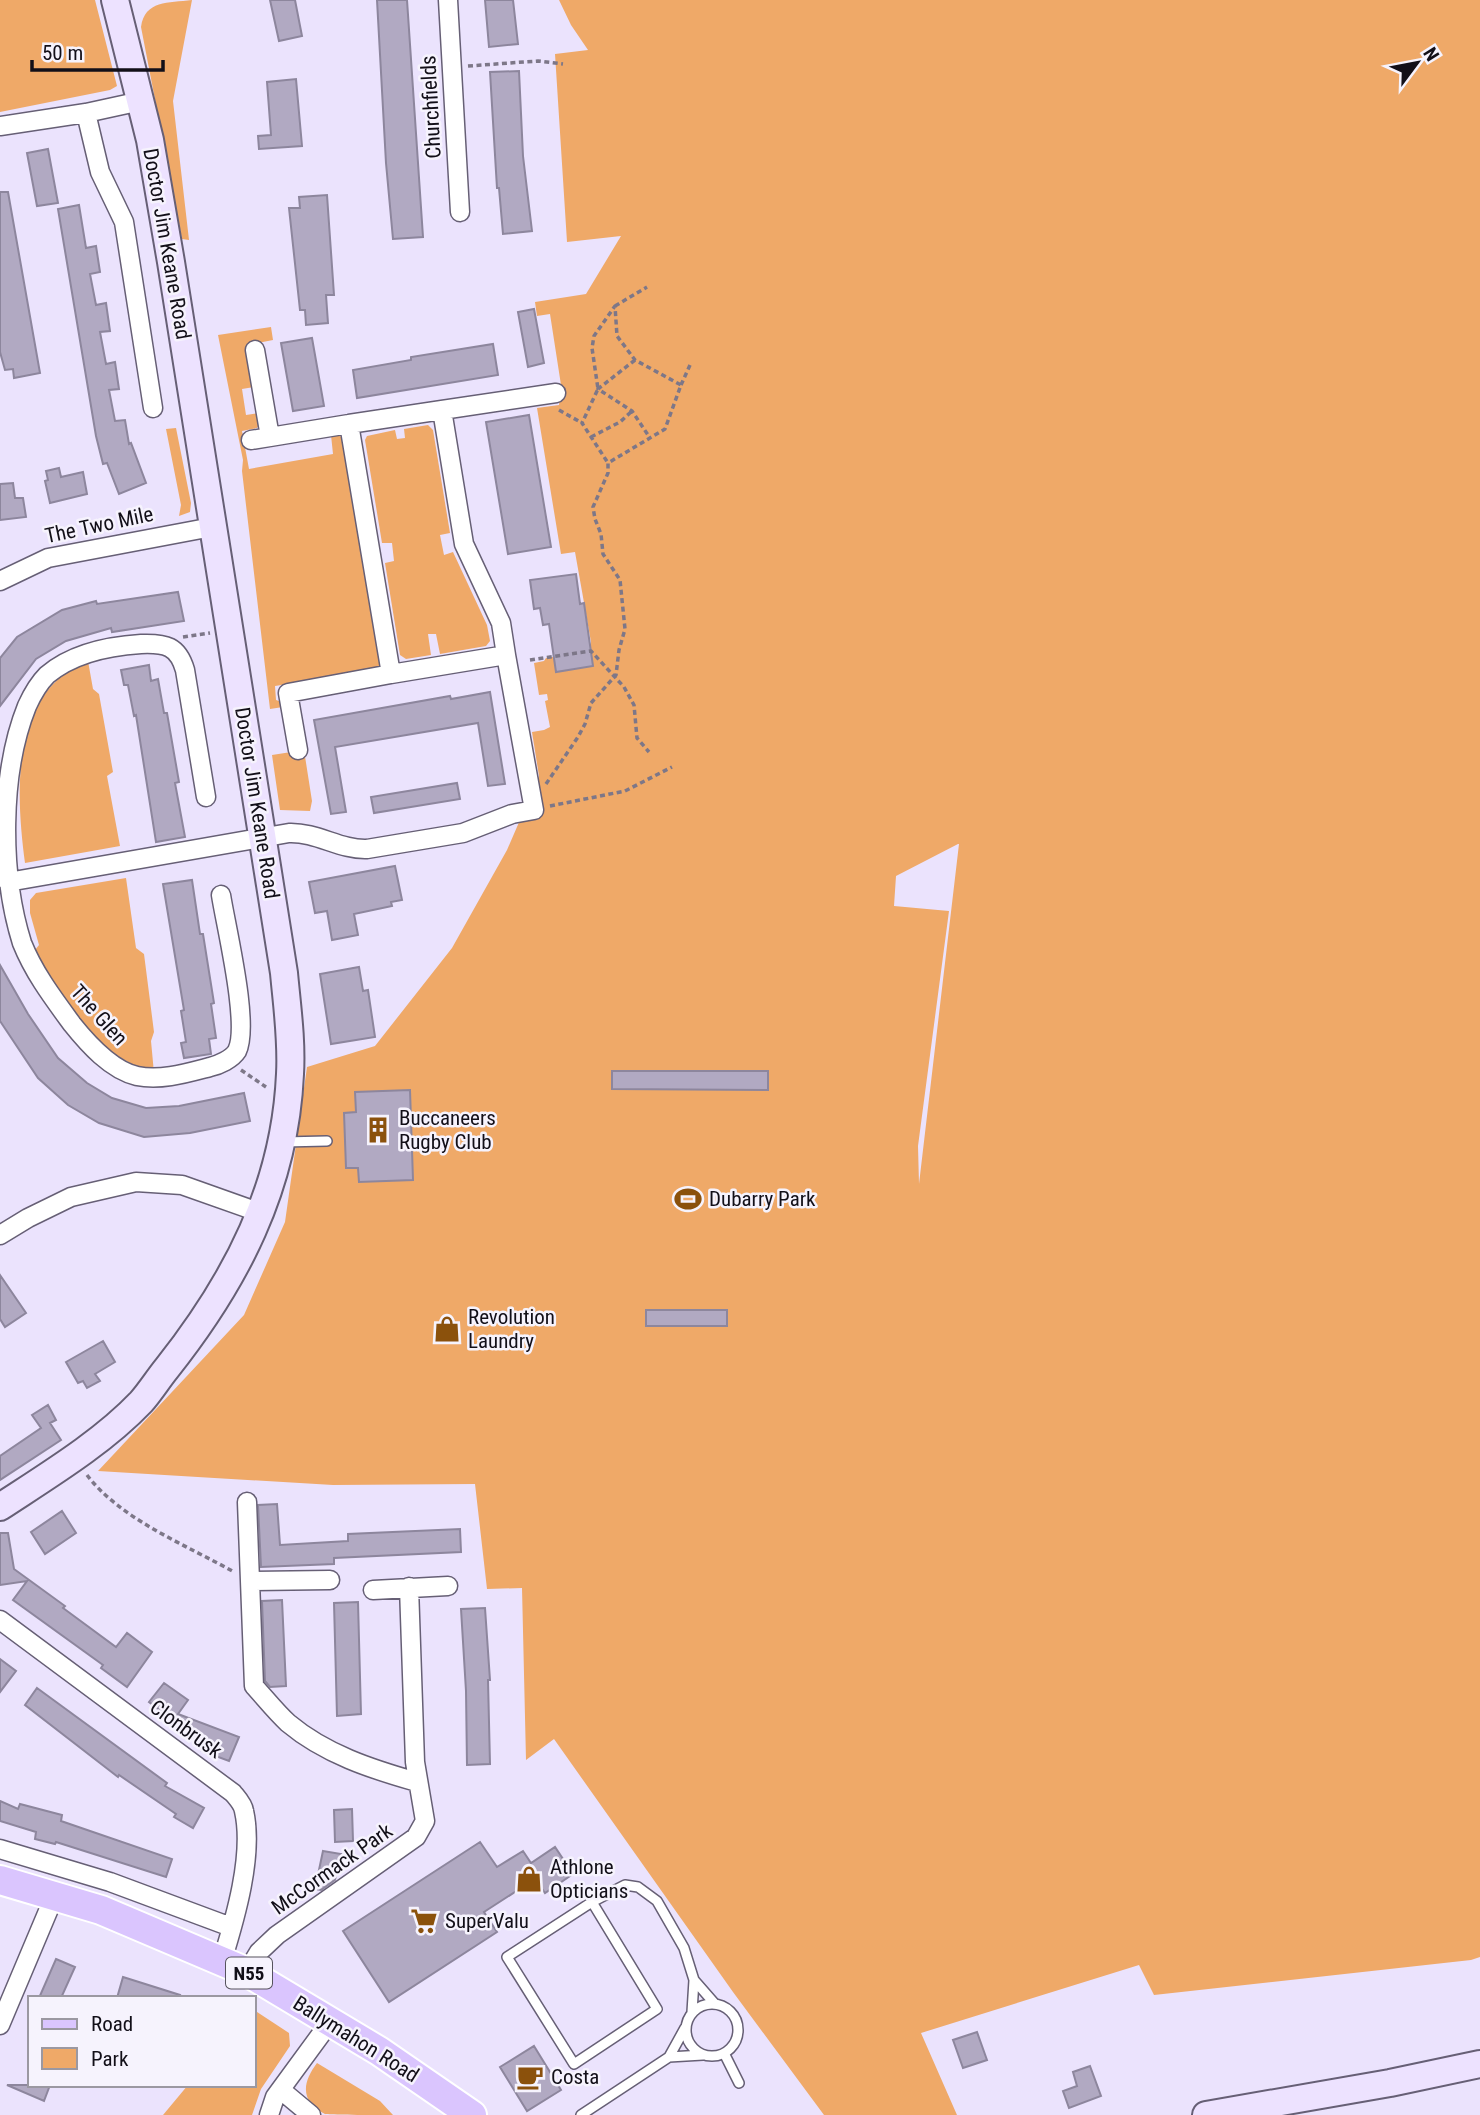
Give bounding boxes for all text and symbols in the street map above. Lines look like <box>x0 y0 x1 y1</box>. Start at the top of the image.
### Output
scale bar <box>32 28 163 72</box>
north arrow <box>1382 28 1452 98</box>
text: 50 m <box>42 41 83 65</box>
text: N <box>1418 43 1444 65</box>
street label: Churchfields <box>416 55 446 159</box>
street label: Doctor Jim Keane Road <box>138 147 196 341</box>
street label: The Two Mile <box>43 502 155 548</box>
street label: Doctor Jim Keane Road <box>230 705 284 901</box>
street label: The Glen <box>66 980 132 1050</box>
place label: Buccaneers Rugby Club <box>399 1106 496 1154</box>
building icon: Buccaneers Rugby Club <box>363 1115 393 1145</box>
sports icon: Dubarry Park <box>673 1184 703 1214</box>
place label: Dubarry Park <box>709 1187 816 1211</box>
place label: Revolution Laundry <box>468 1305 555 1353</box>
shop icon: Revolution Laundry <box>432 1314 462 1344</box>
street label: Clonbrusk <box>145 1695 227 1764</box>
street label: McCormack Park <box>267 1818 397 1919</box>
place label: Athlone Opticians <box>550 1855 628 1903</box>
shop icon: Athlone Opticians <box>514 1864 544 1894</box>
supermarket icon: SuperValu <box>409 1906 439 1936</box>
place label: SuperValu <box>445 1909 529 1933</box>
road number: N55 <box>226 1957 272 1988</box>
street label: Ballymahon Road <box>289 1991 423 2087</box>
legend <box>28 1996 256 2087</box>
text: Road <box>91 2012 133 2036</box>
text: Park <box>91 2047 129 2071</box>
cafe icon: Costa <box>515 2062 545 2092</box>
place label: Costa <box>551 2065 599 2089</box>

